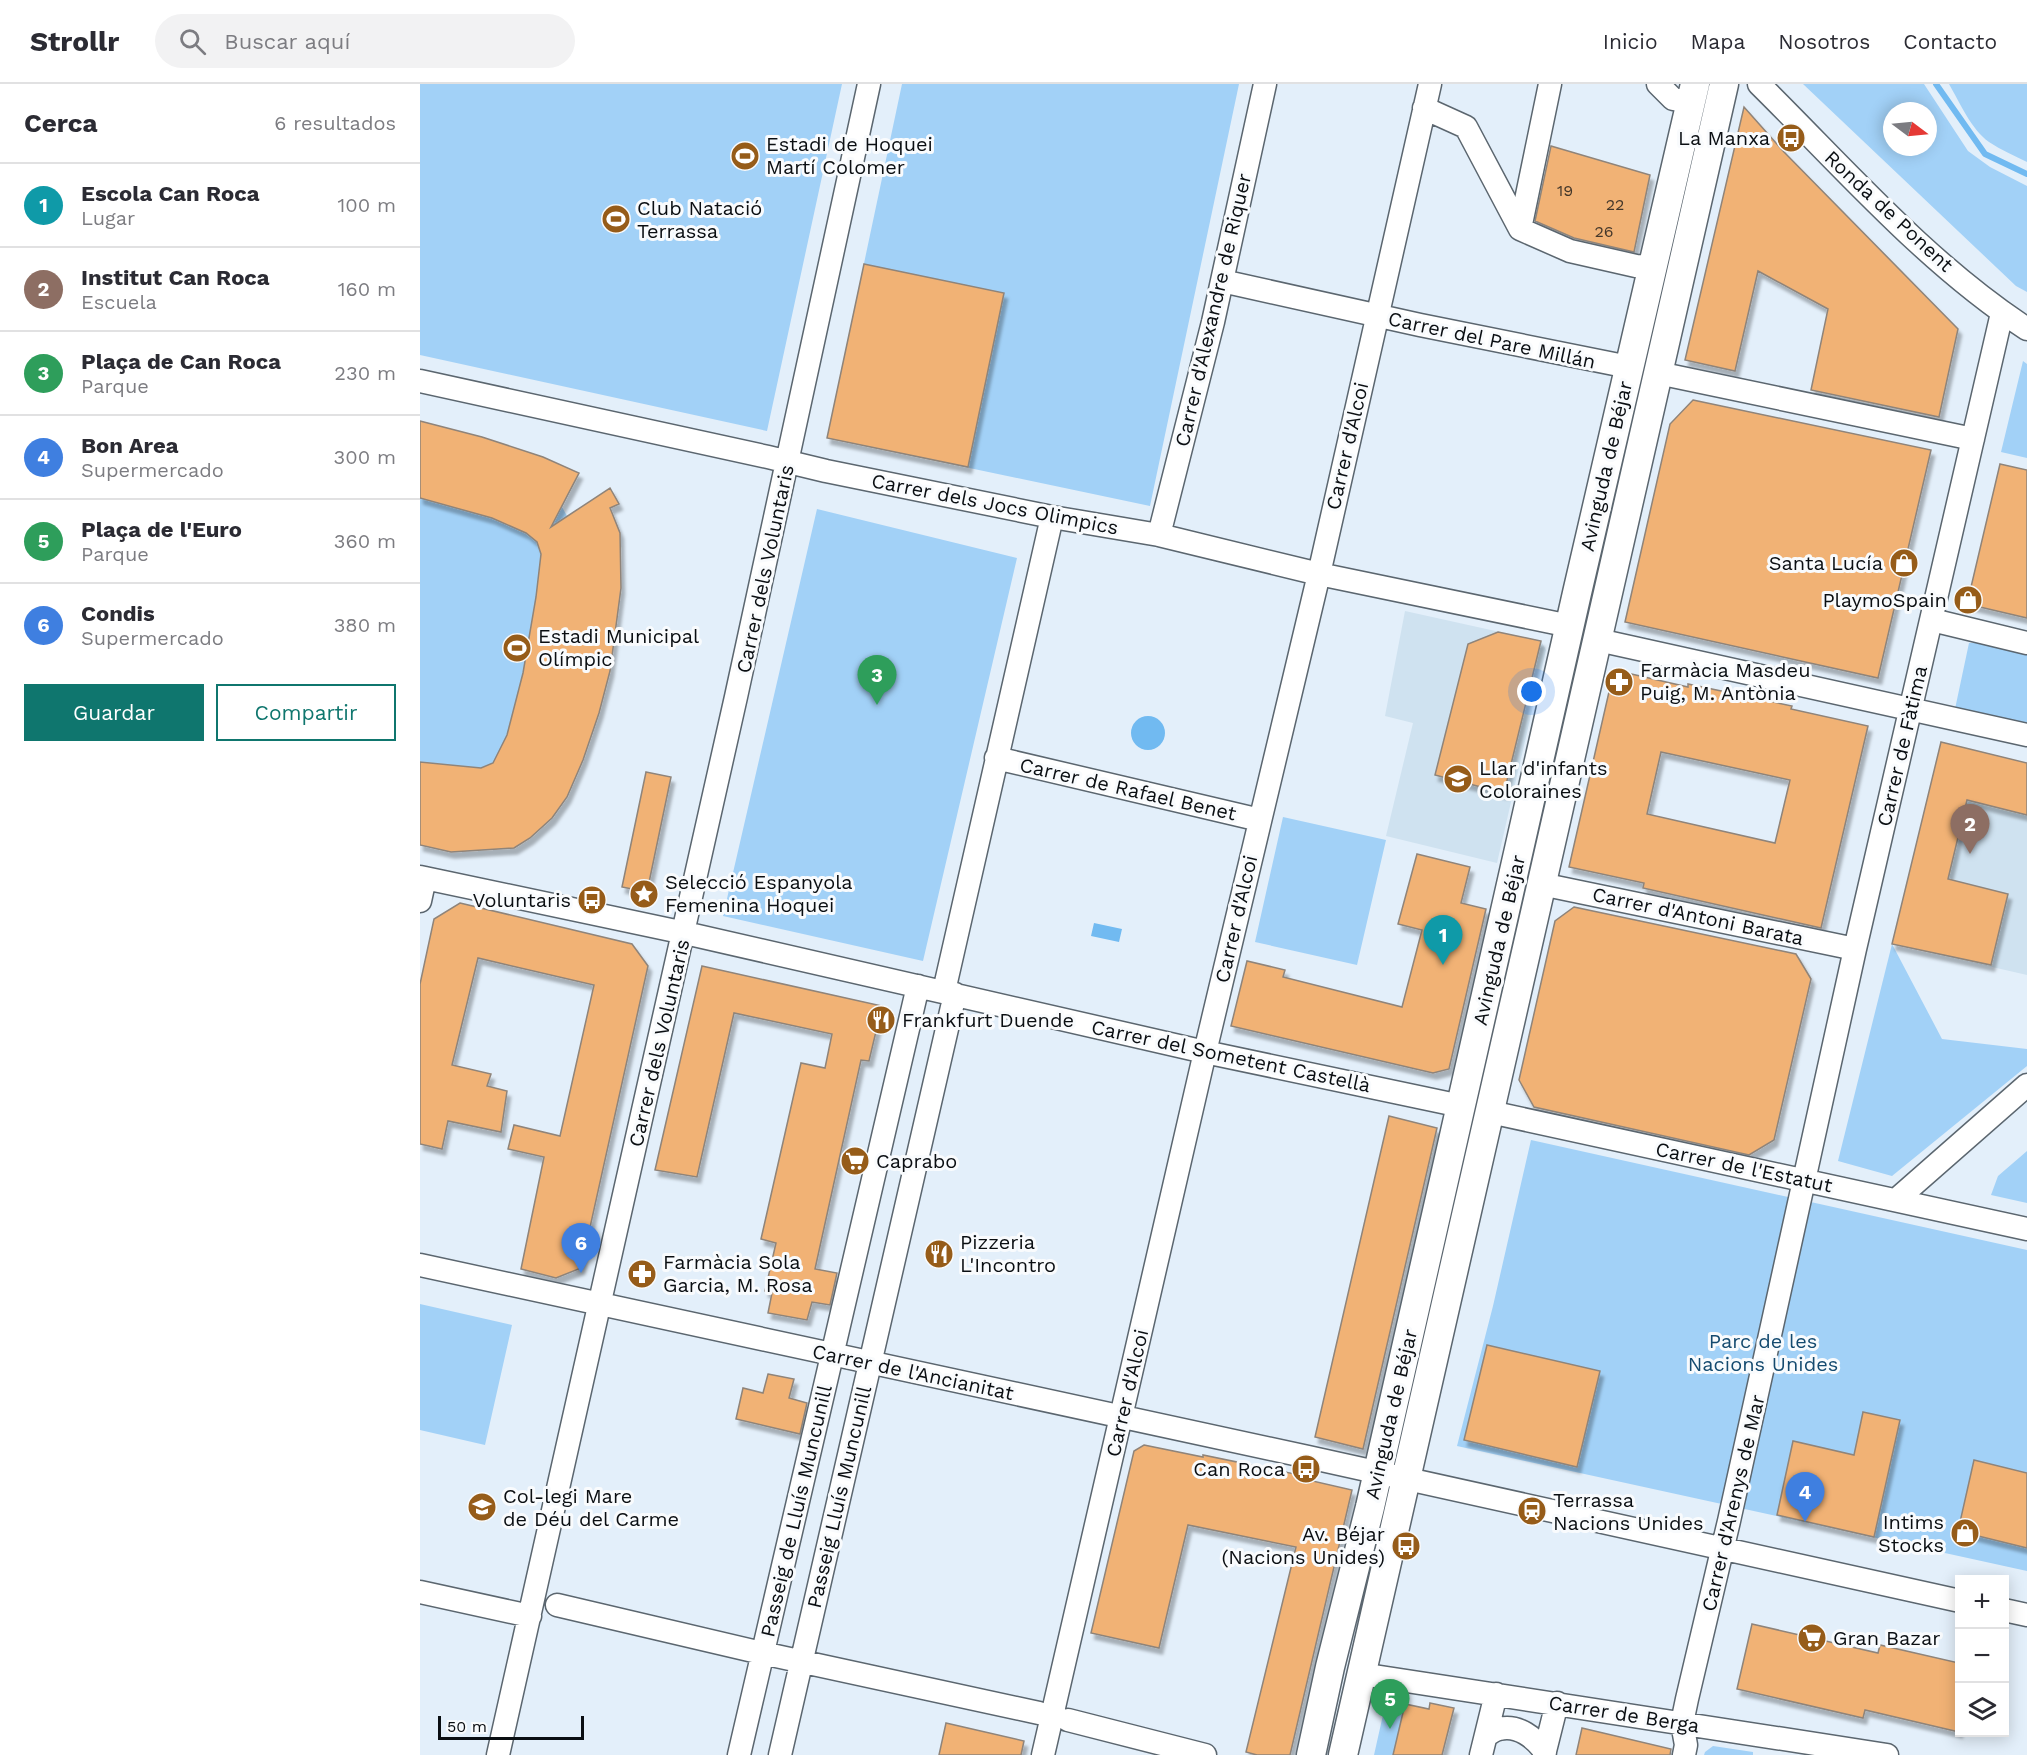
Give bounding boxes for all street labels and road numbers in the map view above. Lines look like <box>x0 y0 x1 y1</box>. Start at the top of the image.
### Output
street label: Ronda de Ponent <box>1820 145 1959 277</box>
street label: Carrer d'Alexandre de Riquer <box>1170 171 1256 449</box>
street label: Carrer del Pare Millán <box>1386 306 1598 374</box>
street label: Avinguda de Béjar <box>1575 378 1637 554</box>
street label: Carrer d'Alcoi <box>1321 380 1373 512</box>
street label: Carrer dels Voluntaris <box>731 463 799 675</box>
street label: Carrer dels Jocs Olimpics <box>870 468 1120 540</box>
street label: Carrer de Fàtima <box>1872 663 1932 829</box>
street label: Carrer de Rafael Benet <box>1017 752 1239 826</box>
street label: Avinguda de Béjar <box>1468 852 1530 1028</box>
street label: Carrer d'Alcoi <box>1210 853 1262 985</box>
street label: Carrer d'Antoni Barata <box>1590 882 1806 950</box>
street label: Carrer dels Voluntaris <box>623 937 695 1149</box>
street label: Carrer del Sometent Castellà <box>1089 1015 1373 1097</box>
street label: Carrer de l'Estatut <box>1653 1137 1835 1198</box>
street label: Avinguda de Béjar <box>1360 1326 1422 1502</box>
street label: Carrer d'Alcoi <box>1101 1327 1153 1459</box>
street label: Carrer de l'Ancianitat <box>810 1339 1016 1405</box>
street label: Passeig de Lluís Muncunill <box>755 1383 837 1639</box>
street label: Passeig Lluís Muncunill <box>802 1384 876 1610</box>
street label: Carrer d'Arenys de Mar <box>1696 1392 1770 1614</box>
street label: Carrer de Berga <box>1547 1690 1701 1738</box>

